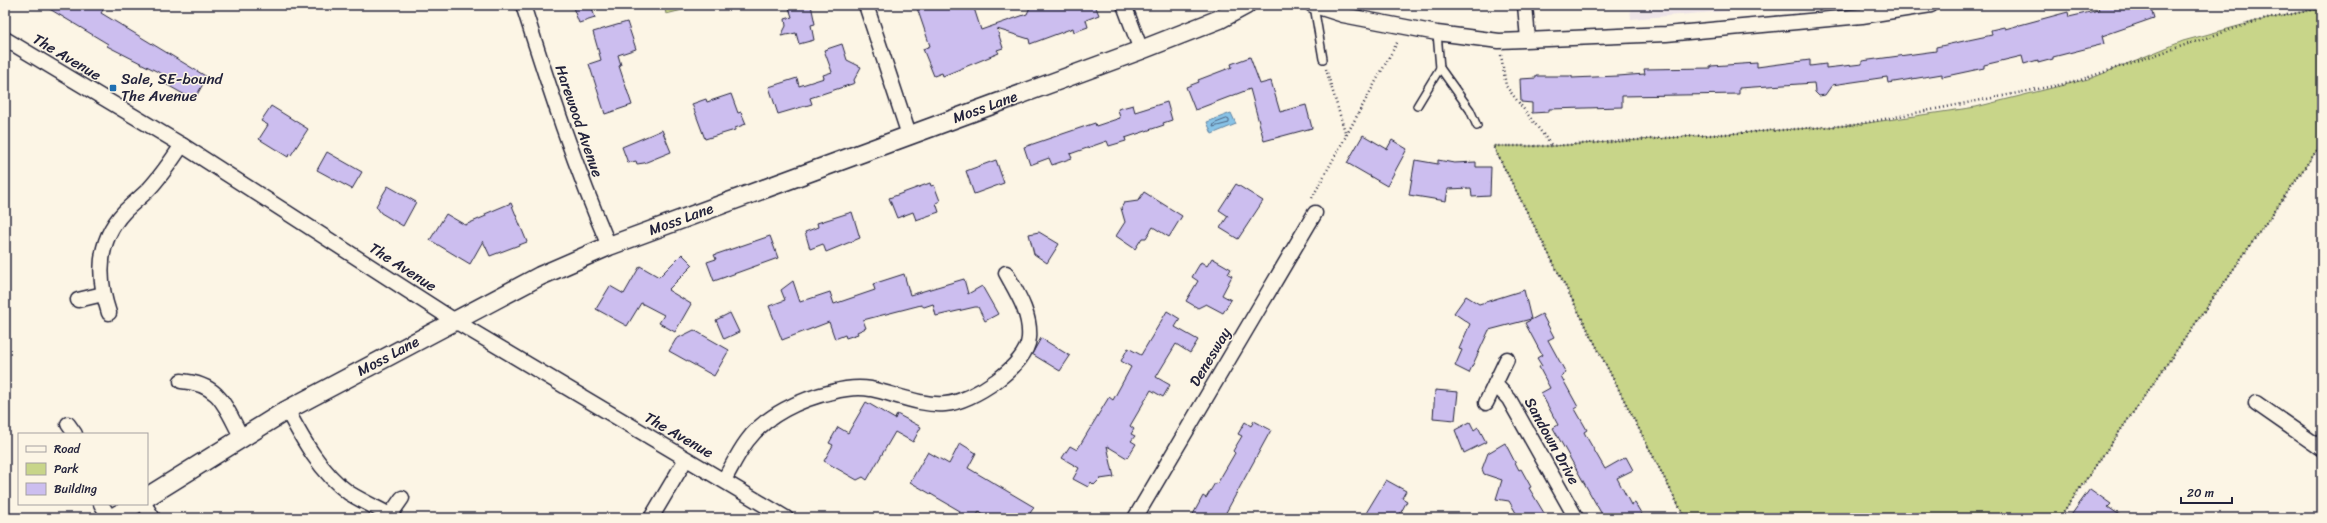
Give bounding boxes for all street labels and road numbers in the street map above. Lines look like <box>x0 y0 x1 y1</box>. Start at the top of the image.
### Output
street label: The Avenue <box>28 26 107 88</box>
street label: Harewood Avenue <box>548 61 611 181</box>
street label: Moss Lane <box>949 83 1021 131</box>
street label: Moss Lane <box>645 195 717 243</box>
street label: The Avenue <box>364 235 442 299</box>
street label: Denesway <box>1182 322 1238 392</box>
street label: Moss Lane <box>352 329 424 383</box>
street label: Sandown Drive <box>1517 392 1587 490</box>
street label: The Avenue <box>639 405 719 465</box>

